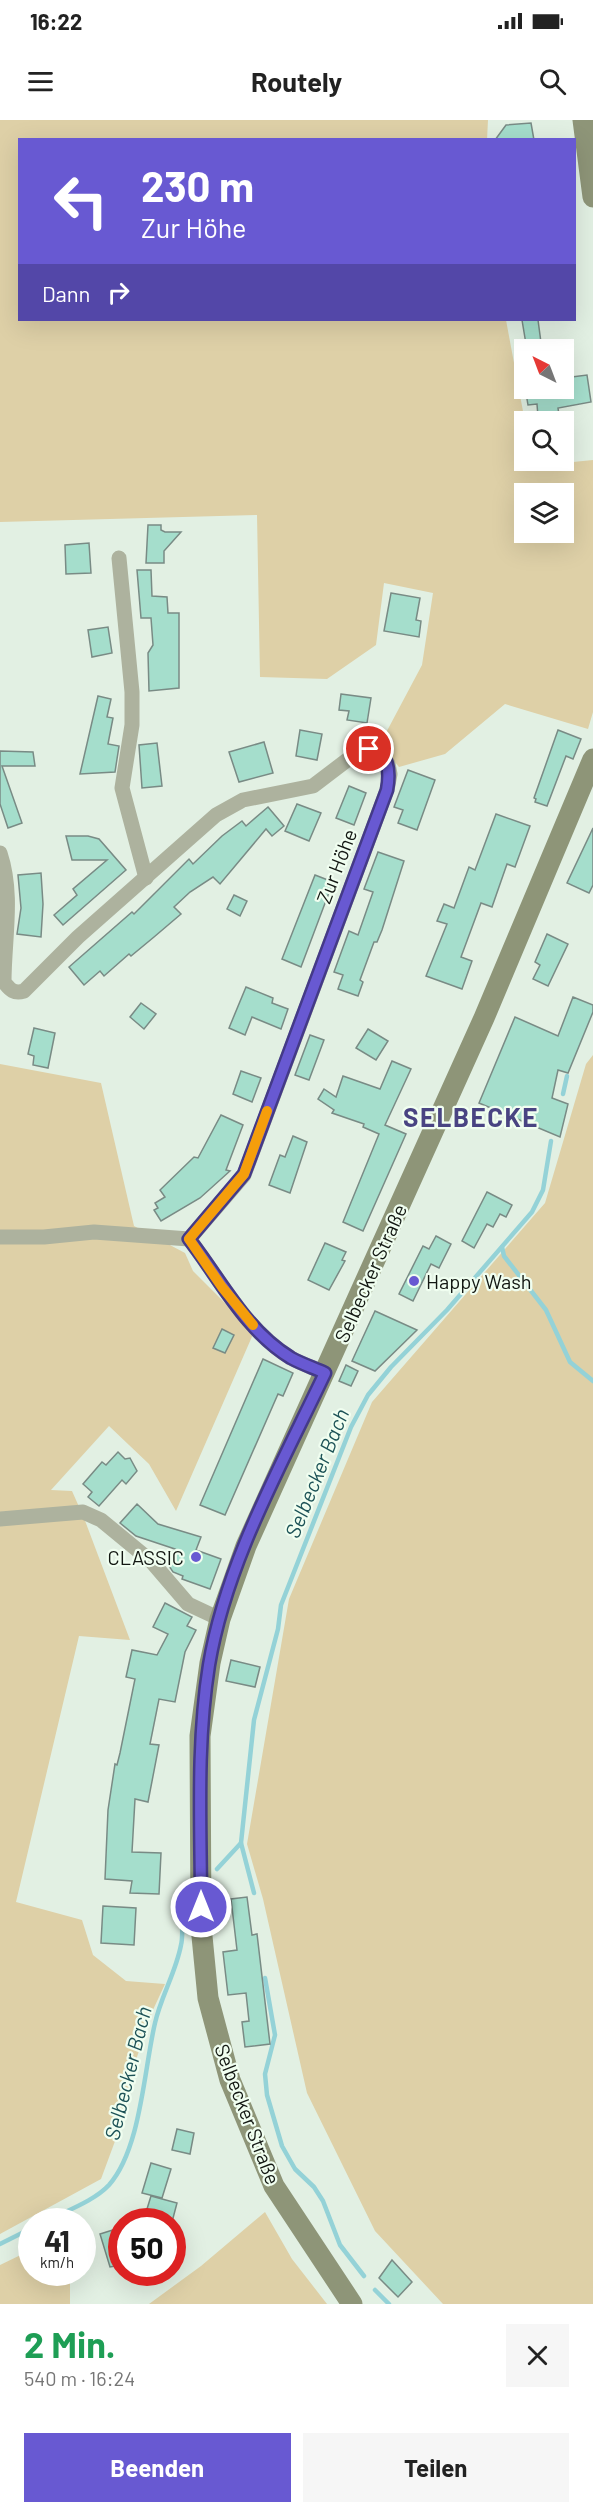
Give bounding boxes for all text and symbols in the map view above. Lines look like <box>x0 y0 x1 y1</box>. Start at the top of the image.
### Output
text: 16:22 <box>30 8 82 34</box>
icon: menu <box>24 65 57 98</box>
text: Routely <box>251 65 342 97</box>
icon: search <box>536 65 569 98</box>
text: 230 m <box>141 160 254 210</box>
icon: left <box>42 162 120 240</box>
text: Zur Höhe <box>141 211 246 243</box>
icon: right <box>102 276 135 309</box>
text: Dann <box>42 280 90 306</box>
north arrow <box>514 339 574 399</box>
map controls <box>514 339 574 543</box>
button: search <box>514 411 574 471</box>
button: layers <box>514 483 574 543</box>
pin <box>343 723 394 774</box>
icon: arrive <box>352 732 385 765</box>
street label: Zur Höhe <box>311 825 361 907</box>
district label: SELBECKE <box>403 1101 539 1132</box>
street label: Selbecker Straße <box>329 1200 411 1346</box>
place label: Happy Wash <box>426 1269 532 1293</box>
marker: Happy Wash <box>407 1274 421 1288</box>
water label: Selbecker Bach <box>279 1405 353 1541</box>
place label: CLASSIC <box>108 1545 184 1569</box>
marker: CLASSIC <box>189 1550 203 1564</box>
position arrow <box>169 1875 233 1939</box>
water label: Selbecker Bach <box>98 2003 156 2143</box>
street label: Selbecker Straße <box>210 2040 286 2188</box>
speed limit sign: 50 <box>108 2208 186 2286</box>
text: 41 <box>44 2222 70 2258</box>
text: km/h <box>40 2253 74 2271</box>
text: 2 Min. <box>24 2322 115 2365</box>
button: close <box>506 2324 569 2387</box>
text: 540 m · 16:24 <box>24 2366 135 2390</box>
button: Beenden <box>24 2433 291 2502</box>
button: Teilen <box>303 2433 569 2502</box>

